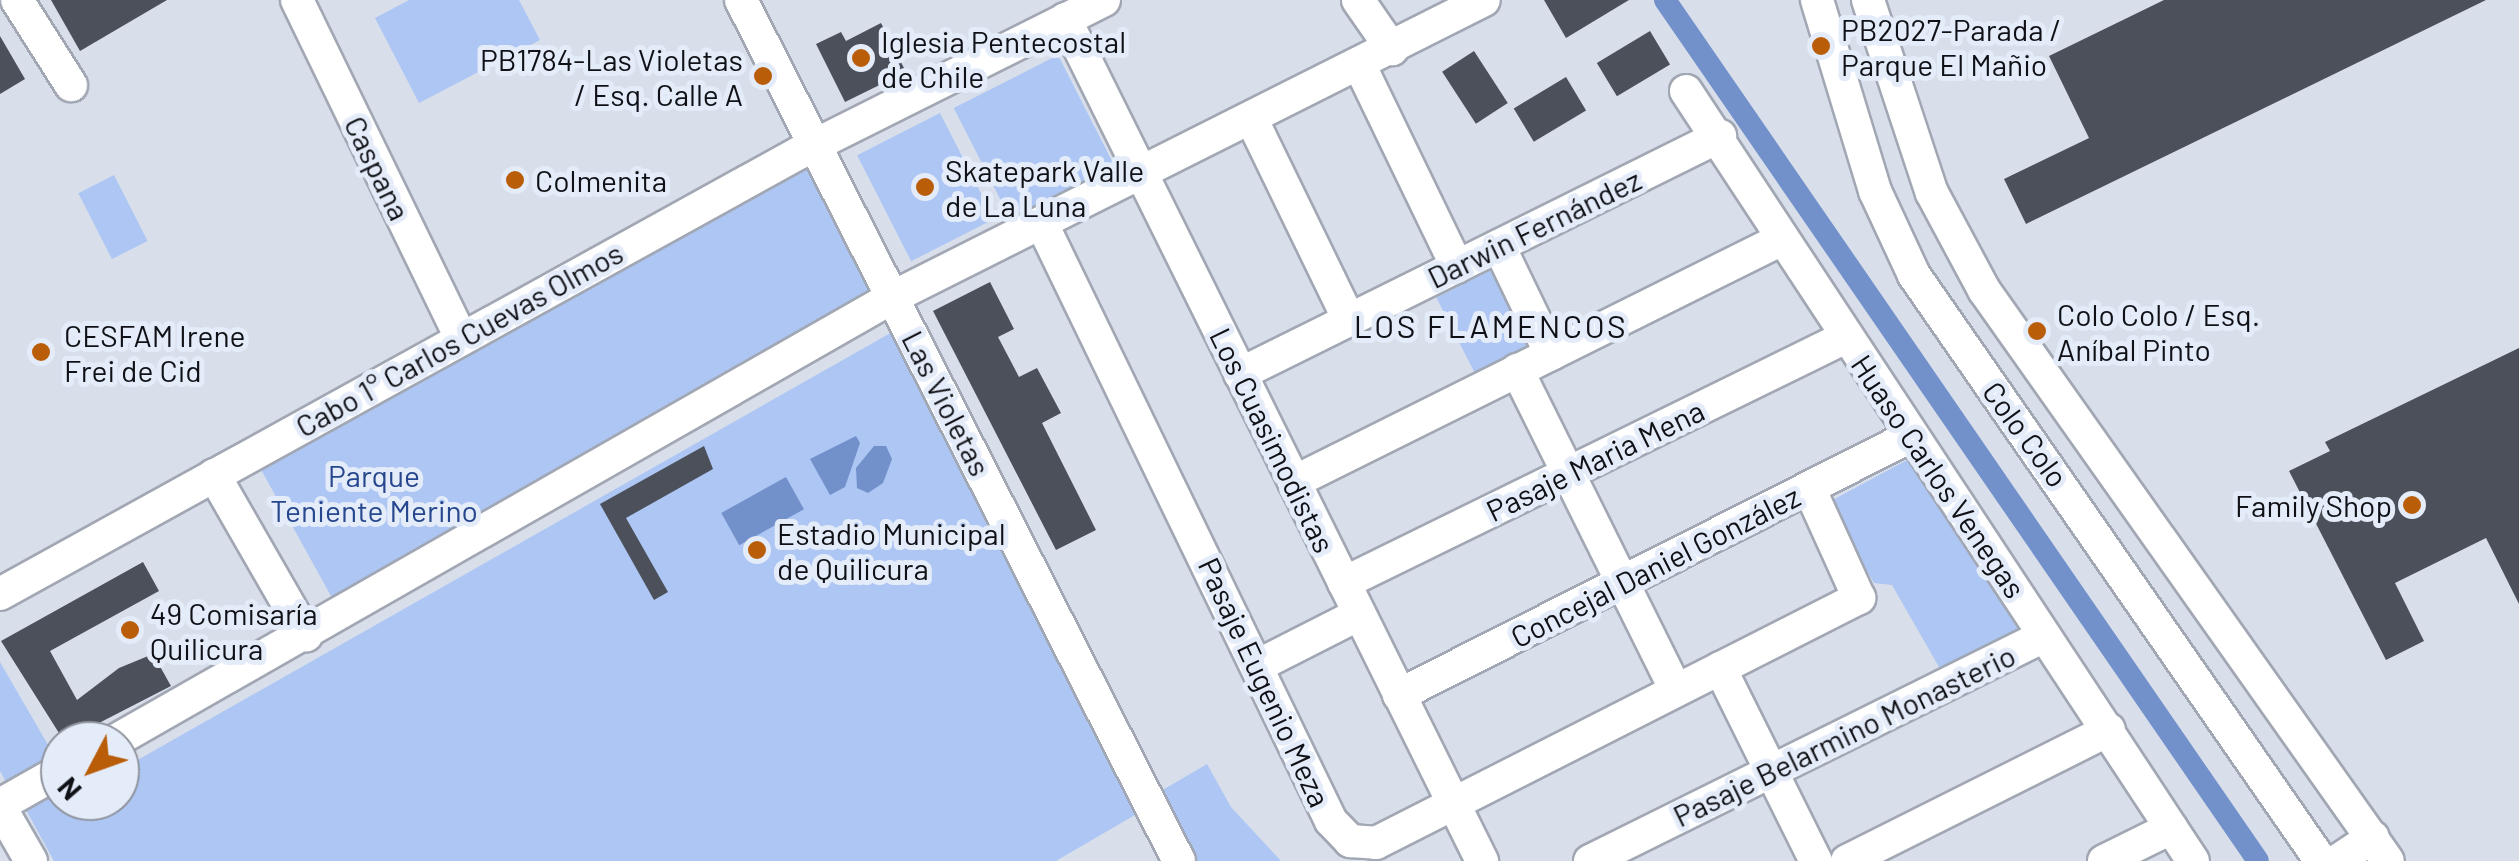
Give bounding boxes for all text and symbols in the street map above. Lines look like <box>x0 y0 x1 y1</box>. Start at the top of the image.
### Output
place label: PB2027-Parada / Parque El Mañio <box>1841 11 2062 82</box>
place label: Iglesia Pentecostal de Chile <box>881 23 1126 94</box>
marker: PB2027-Parada / Parque El Mañio <box>1810 35 1832 57</box>
place label: PB1784-Las Violetas / Esq. Calle A <box>480 41 743 112</box>
marker: Iglesia Pentecostal de Chile <box>850 47 872 69</box>
marker: PB1784-Las Violetas / Esq. Calle A <box>752 65 774 87</box>
street label: Caspana <box>337 110 419 226</box>
place label: Skatepark Valle de La Luna <box>945 152 1144 222</box>
street label: Darwin Fernández <box>1421 161 1647 295</box>
place label: Colmenita <box>535 162 667 198</box>
marker: Colmenita <box>504 169 526 191</box>
marker: Skatepark Valle de La Luna <box>914 176 936 198</box>
street label: Cabo 1° Carlos Cuevas Olmos <box>289 234 629 444</box>
place label: Colo Colo / Esq. Aníbal Pinto <box>2057 296 2260 366</box>
district label: LOS FLAMENCOS <box>1354 306 1628 344</box>
place label: CESFAM Irene Frei de Cid <box>64 317 246 388</box>
marker: Colo Colo / Esq. Aníbal Pinto <box>2026 320 2048 342</box>
street label: Los Cuasimodistas <box>1203 322 1343 558</box>
street label: Las Violetas <box>895 325 999 481</box>
marker: CESFAM Irene Frei de Cid <box>28 339 54 365</box>
street label: Huaso Carlos Venegas <box>1844 348 2034 604</box>
street label: Colo Colo <box>1976 374 2076 494</box>
street label: Pasaje Maria Mena <box>1480 392 1710 528</box>
park label: Parque Teniente Merino <box>270 457 478 528</box>
street label: Concejal Daniel González <box>1504 477 1806 655</box>
place label: Family Shop <box>2235 487 2392 523</box>
marker: Family Shop <box>2401 494 2423 516</box>
place label: Estadio Municipal de Quilicura <box>777 515 1006 586</box>
marker: Estadio Municipal de Quilicura <box>746 539 768 561</box>
street label: Pasaje Eugenio Meza <box>1191 552 1339 812</box>
place label: 49 Comisaría Quilicura <box>150 595 318 666</box>
marker: 49 Comisaría Quilicura <box>119 619 141 641</box>
street label: Pasaje Belarmino Monasterio <box>1667 636 2021 834</box>
north arrow <box>40 721 140 821</box>
text: N <box>50 771 88 808</box>

